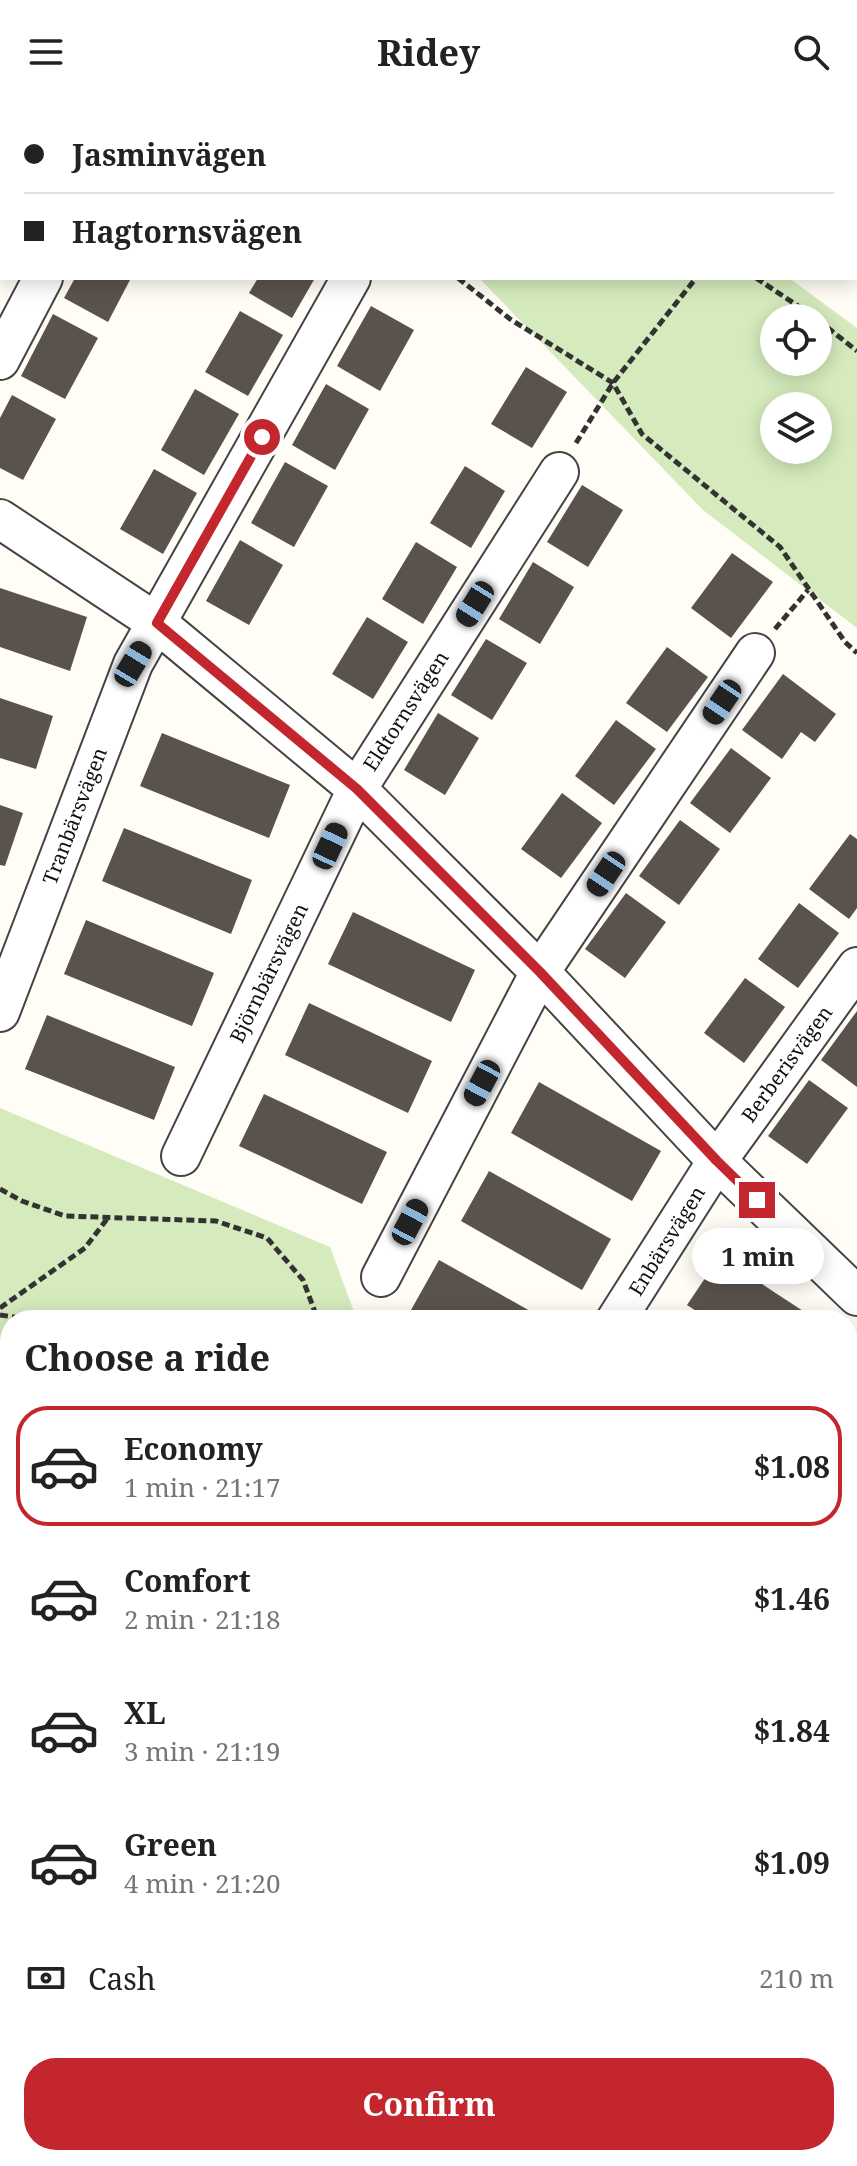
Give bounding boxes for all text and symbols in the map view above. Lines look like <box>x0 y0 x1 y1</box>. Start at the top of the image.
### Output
text: Ridey <box>377 28 480 77</box>
icon: menu <box>24 30 68 74</box>
icon: search <box>789 30 833 74</box>
text: Jasminvägen <box>72 134 267 175</box>
text: Hagtornsvägen <box>72 211 302 252</box>
map controls <box>760 304 832 464</box>
button: locate <box>760 304 832 376</box>
button: layers <box>760 392 832 464</box>
route start <box>244 419 280 455</box>
car <box>452 577 498 631</box>
car <box>110 637 156 691</box>
street label: Eldtornsvägen <box>357 645 455 776</box>
car <box>699 675 745 729</box>
street label: Tranbärsvägen <box>36 743 113 888</box>
car <box>309 819 351 873</box>
car <box>583 847 629 901</box>
street label: Björnbärsvägen <box>223 898 314 1047</box>
street label: Berberisvägen <box>735 1000 838 1128</box>
car <box>460 1056 504 1110</box>
street label: Enbärsvägen <box>622 1181 711 1301</box>
route end <box>739 1182 775 1218</box>
car <box>388 1195 432 1249</box>
callout: 1 min <box>691 1228 823 1284</box>
text: 1 min <box>721 1238 795 1274</box>
text: Choose a ride <box>24 1333 270 1382</box>
text: Economy <box>124 1428 263 1469</box>
icon: car <box>28 1430 100 1502</box>
text: $1.08 <box>753 1446 830 1487</box>
text: 1 min · 21:17 <box>124 1469 281 1505</box>
text: Comfort <box>124 1560 251 1601</box>
icon: car <box>28 1562 100 1634</box>
text: $1.46 <box>753 1578 830 1619</box>
text: 2 min · 21:18 <box>124 1601 281 1637</box>
text: XL <box>124 1692 166 1733</box>
icon: car <box>28 1694 100 1766</box>
text: $1.84 <box>753 1710 830 1751</box>
text: 3 min · 21:19 <box>124 1733 281 1769</box>
text: Green <box>124 1824 217 1865</box>
icon: car <box>28 1826 100 1898</box>
text: $1.09 <box>753 1842 830 1883</box>
text: 4 min · 21:20 <box>124 1865 281 1901</box>
icon: cash <box>24 1956 68 2000</box>
text: Cash <box>88 1958 156 1999</box>
text: 210 m <box>759 1960 834 1996</box>
button: Confirm <box>24 2058 834 2150</box>

